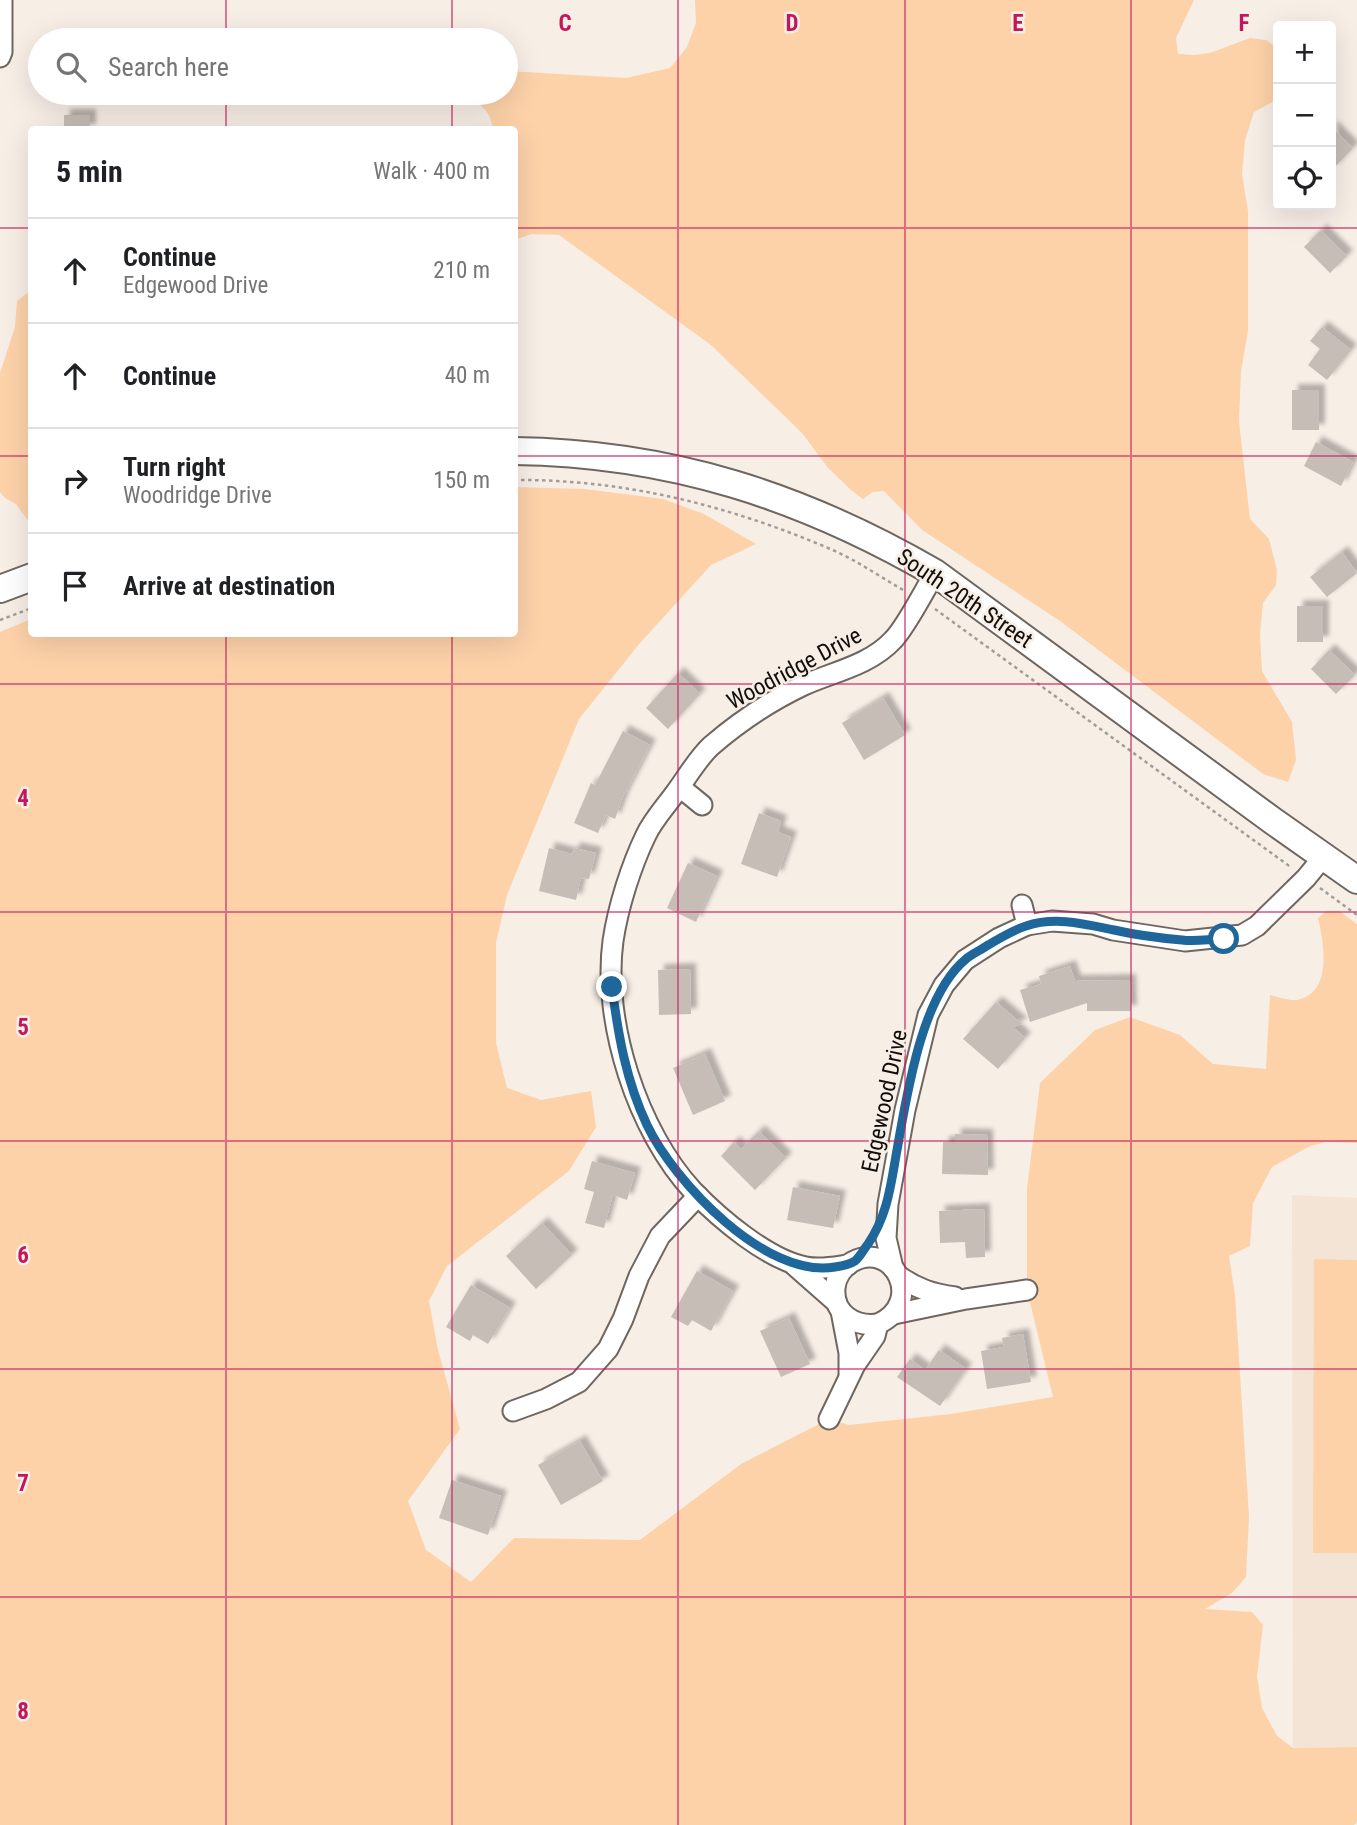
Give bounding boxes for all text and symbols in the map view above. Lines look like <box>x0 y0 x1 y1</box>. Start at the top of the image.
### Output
text: C <box>558 10 572 37</box>
text: D <box>786 10 799 37</box>
text: E <box>1012 10 1024 37</box>
text: F <box>1239 10 1250 37</box>
map controls <box>1273 21 1336 210</box>
button: + <box>1273 21 1336 84</box>
search box <box>28 28 518 105</box>
icon: search <box>52 48 90 86</box>
text: Search here <box>108 52 229 82</box>
button: − <box>1273 84 1336 147</box>
button: locate <box>1273 147 1336 210</box>
text: 5 min <box>56 154 123 189</box>
text: Walk · 400 m <box>373 158 490 185</box>
text: Continue <box>123 242 216 272</box>
icon: ahead <box>56 252 94 290</box>
text: 210 m <box>433 257 490 284</box>
text: Edgewood Drive <box>123 272 268 299</box>
icon: ahead <box>56 357 94 395</box>
text: Continue <box>123 361 216 391</box>
text: 40 m <box>445 362 490 389</box>
text: Turn right <box>123 452 225 482</box>
icon: right <box>56 462 94 500</box>
text: 150 m <box>433 467 490 494</box>
text: Woodridge Drive <box>123 482 272 509</box>
street label: South 20th Street <box>892 543 1038 654</box>
icon: arrive <box>56 567 94 605</box>
text: Arrive at destination <box>123 571 335 601</box>
street label: Woodridge Drive <box>722 622 866 715</box>
text: 4 <box>17 785 29 812</box>
route start <box>1208 923 1239 954</box>
route end <box>596 971 627 1002</box>
text: 5 <box>17 1014 29 1041</box>
street label: Edgewood Drive <box>856 1027 913 1175</box>
text: 6 <box>17 1242 29 1269</box>
text: 7 <box>17 1470 29 1497</box>
text: 8 <box>17 1698 29 1725</box>

